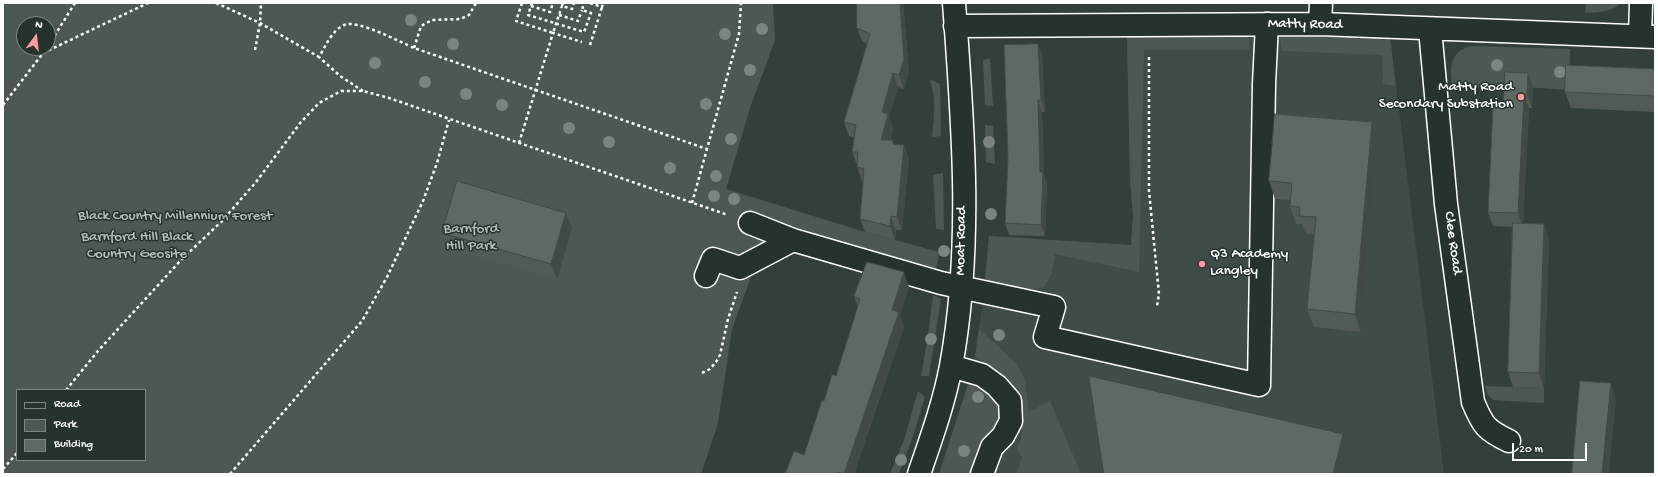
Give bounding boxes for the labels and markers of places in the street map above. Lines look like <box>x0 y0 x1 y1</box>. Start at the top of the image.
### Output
place label: Matty Road Secondary Substation <box>1379 79 1513 114</box>
marker: Matty Road Secondary Substation <box>1516 92 1526 102</box>
place label: Q3 Academy Langley <box>1210 246 1288 281</box>
marker: Q3 Academy Langley <box>1197 259 1207 269</box>

